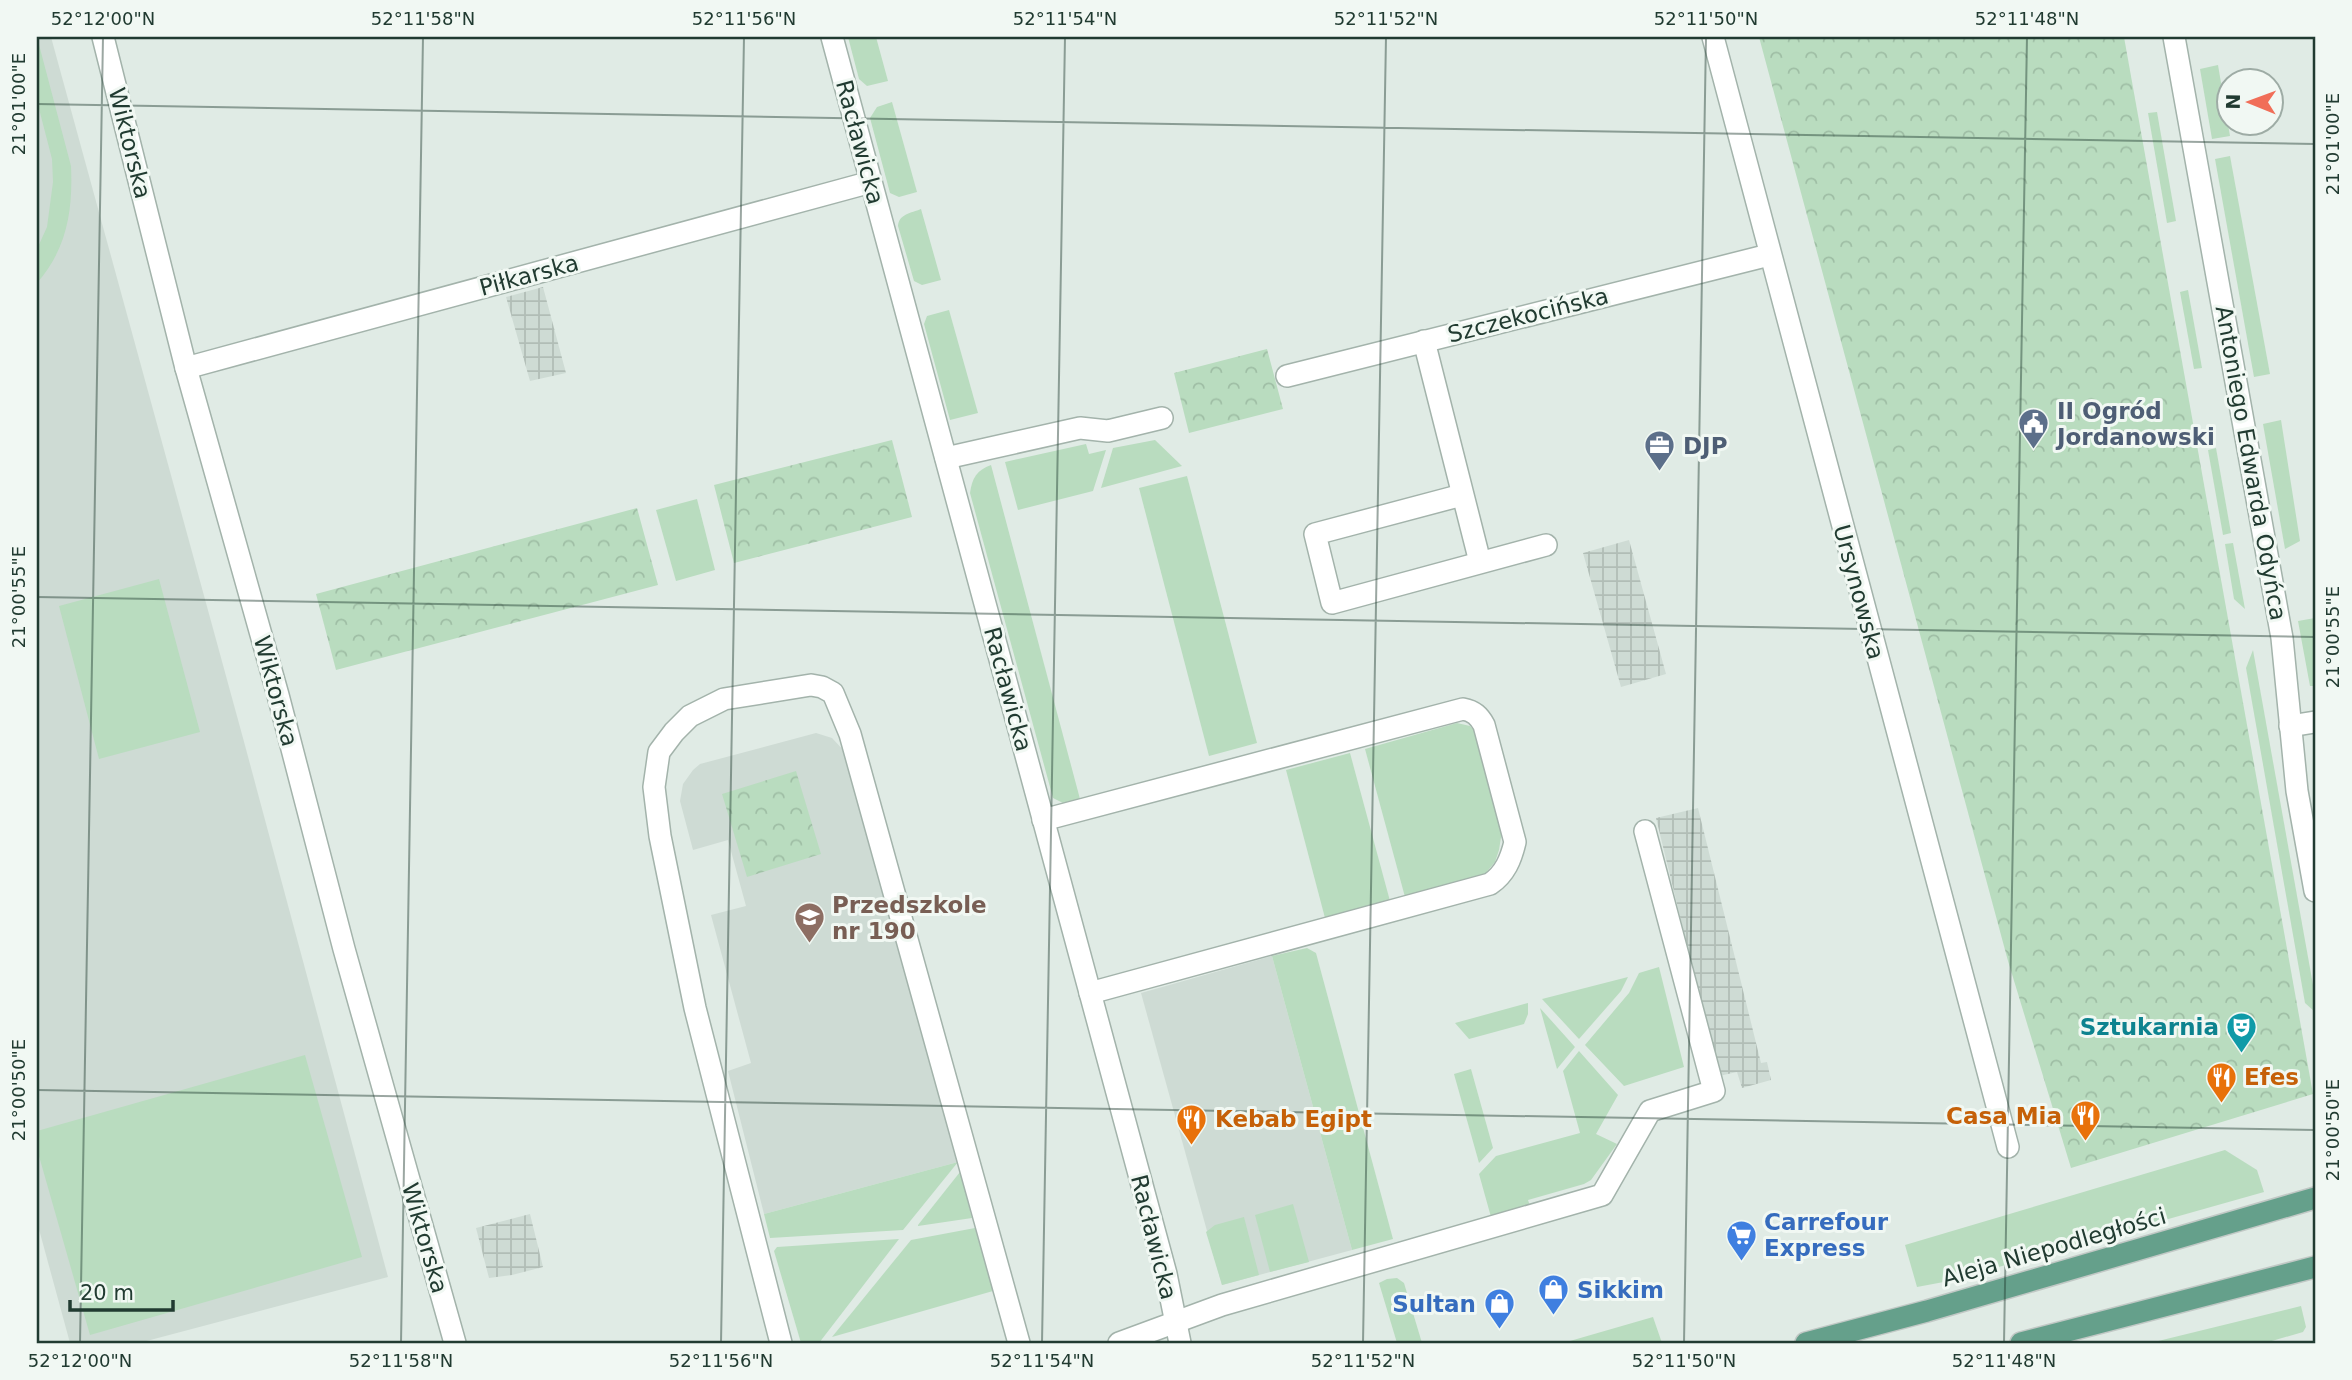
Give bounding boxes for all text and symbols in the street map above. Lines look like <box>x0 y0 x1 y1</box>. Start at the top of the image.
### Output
text: 52°12'00"N <box>51 8 155 29</box>
text: 52°11'58"N <box>371 8 475 29</box>
text: 52°11'56"N <box>692 8 796 29</box>
text: 52°11'54"N <box>1013 8 1117 29</box>
text: 52°11'52"N <box>1334 8 1438 29</box>
text: 52°11'50"N <box>1654 8 1758 29</box>
text: 52°11'48"N <box>1975 8 2079 29</box>
text: 21°01'00"E <box>8 53 29 155</box>
north arrow <box>2216 66 2286 136</box>
street label: Racławicka <box>831 77 889 207</box>
street label: Wiktorska <box>104 85 156 201</box>
text: 21°01'00"E <box>2322 93 2343 195</box>
text: N <box>2222 94 2244 110</box>
street label: Piłkarska <box>476 249 582 301</box>
street label: Szczekocińska <box>1445 282 1611 348</box>
street label: Antoniego Edwarda Odyńca <box>2210 304 2292 622</box>
place label: II Ogród Jordanowski <box>2055 398 2215 450</box>
public building icon: II Ogród Jordanowski <box>2017 407 2051 451</box>
office icon: DJP <box>1643 429 1677 473</box>
place label: DJP <box>1683 433 1728 459</box>
street label: Ursynowska <box>1829 522 1889 662</box>
text: 21°00'55"E <box>8 546 29 648</box>
text: 21°00'55"E <box>2322 586 2343 688</box>
street label: Racławicka <box>979 624 1037 754</box>
street label: Wiktorska <box>249 633 303 749</box>
place label: Przedszkole nr 190 <box>832 892 987 944</box>
school or university icon: Przedszkole nr 190 <box>792 901 826 945</box>
theatre icon: Sztukarnia <box>2225 1010 2259 1054</box>
place label: Sztukarnia <box>2080 1014 2219 1040</box>
text: 21°00'50"E <box>8 1039 29 1141</box>
restaurant icon: Efes <box>2204 1060 2238 1104</box>
place label: Efes <box>2244 1064 2299 1090</box>
text: 21°00'50"E <box>2322 1079 2343 1181</box>
restaurant icon: Casa Mia <box>2068 1099 2102 1143</box>
restaurant icon: Kebab Egipt <box>1175 1102 1209 1146</box>
place label: Casa Mia <box>1946 1103 2062 1129</box>
place label: Kebab Egipt <box>1215 1106 1372 1132</box>
street label: Racławicka <box>1126 1172 1182 1302</box>
street label: Wiktorska <box>397 1180 453 1296</box>
street label: Aleja Niepodległości <box>1939 1203 2169 1291</box>
place label: Carrefour Express <box>1764 1209 1889 1261</box>
supermarket icon: Carrefour Express <box>1724 1218 1758 1262</box>
scale bar <box>70 1268 173 1312</box>
shop icon: Sikkim <box>1537 1273 1571 1317</box>
place label: Sikkim <box>1577 1277 1664 1303</box>
text: 20 m <box>80 1281 134 1305</box>
shop icon: Sultan <box>1482 1287 1516 1331</box>
place label: Sultan <box>1392 1291 1476 1317</box>
text: 52°12'00"N <box>28 1350 132 1371</box>
text: 52°11'58"N <box>349 1350 453 1371</box>
text: 52°11'56"N <box>669 1350 773 1371</box>
text: 52°11'54"N <box>990 1350 1094 1371</box>
text: 52°11'52"N <box>1311 1350 1415 1371</box>
text: 52°11'50"N <box>1632 1350 1736 1371</box>
text: 52°11'48"N <box>1952 1350 2056 1371</box>

